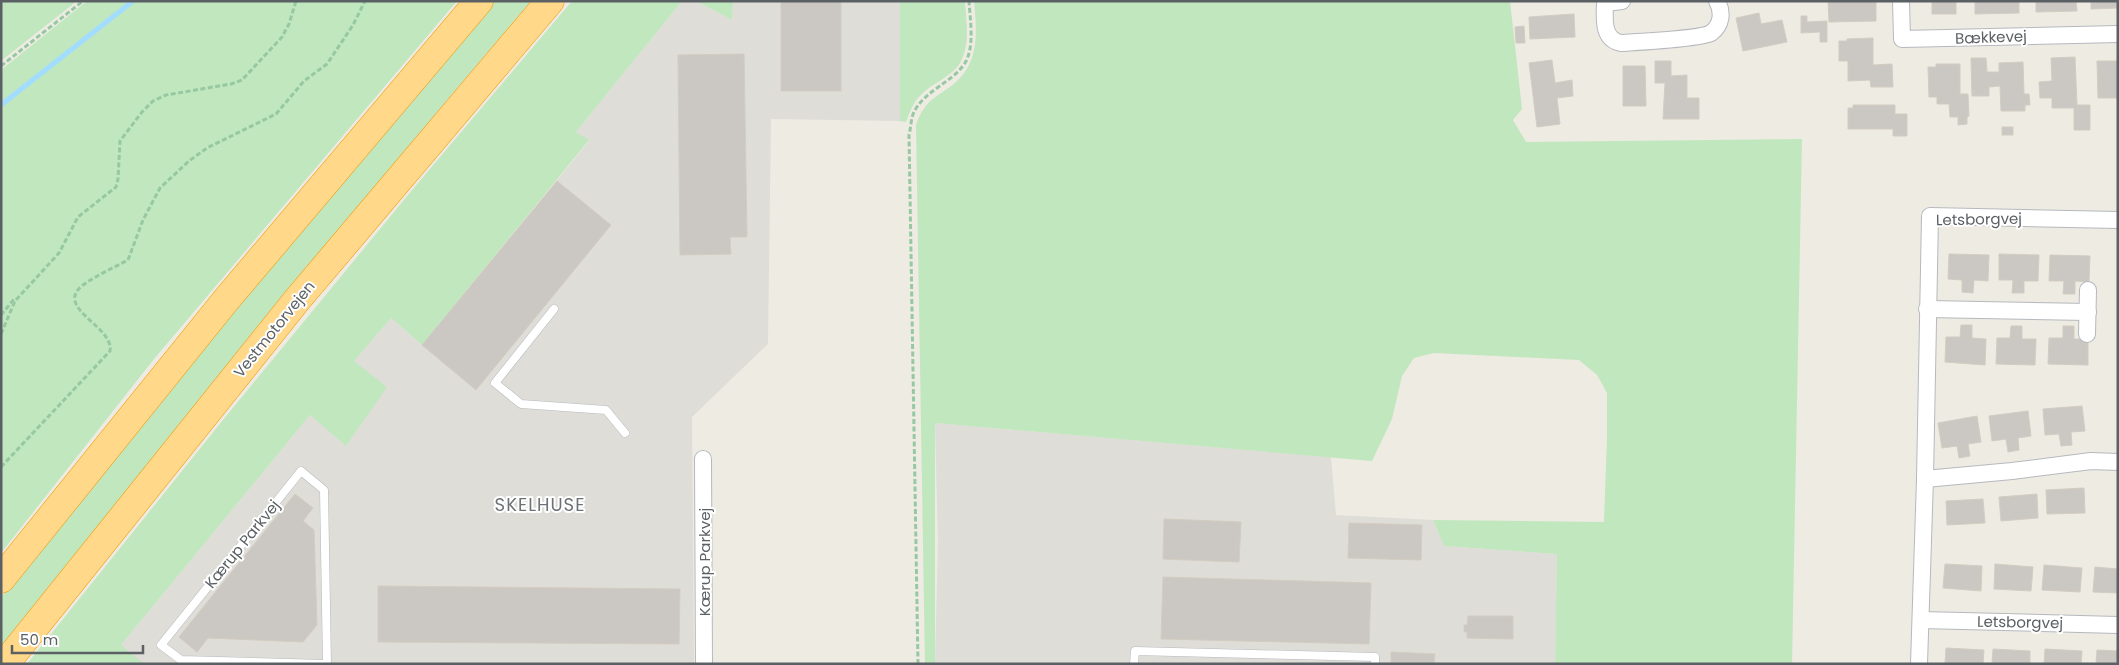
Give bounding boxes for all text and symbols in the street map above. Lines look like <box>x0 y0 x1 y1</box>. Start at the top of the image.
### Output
street label: Bækkevej <box>1955 25 2027 49</box>
street label: Letsborgvej <box>1936 208 2022 230</box>
street label: Vestmotorvejen <box>228 276 320 382</box>
district label: SKELHUSE <box>495 492 585 517</box>
street label: Kærup Parkvej <box>200 495 284 593</box>
street label: Kærup Parkvej <box>694 508 715 616</box>
street label: Letsborgvej <box>1977 611 2063 633</box>
scale bar <box>12 622 144 654</box>
text: 50 m <box>20 629 58 650</box>

